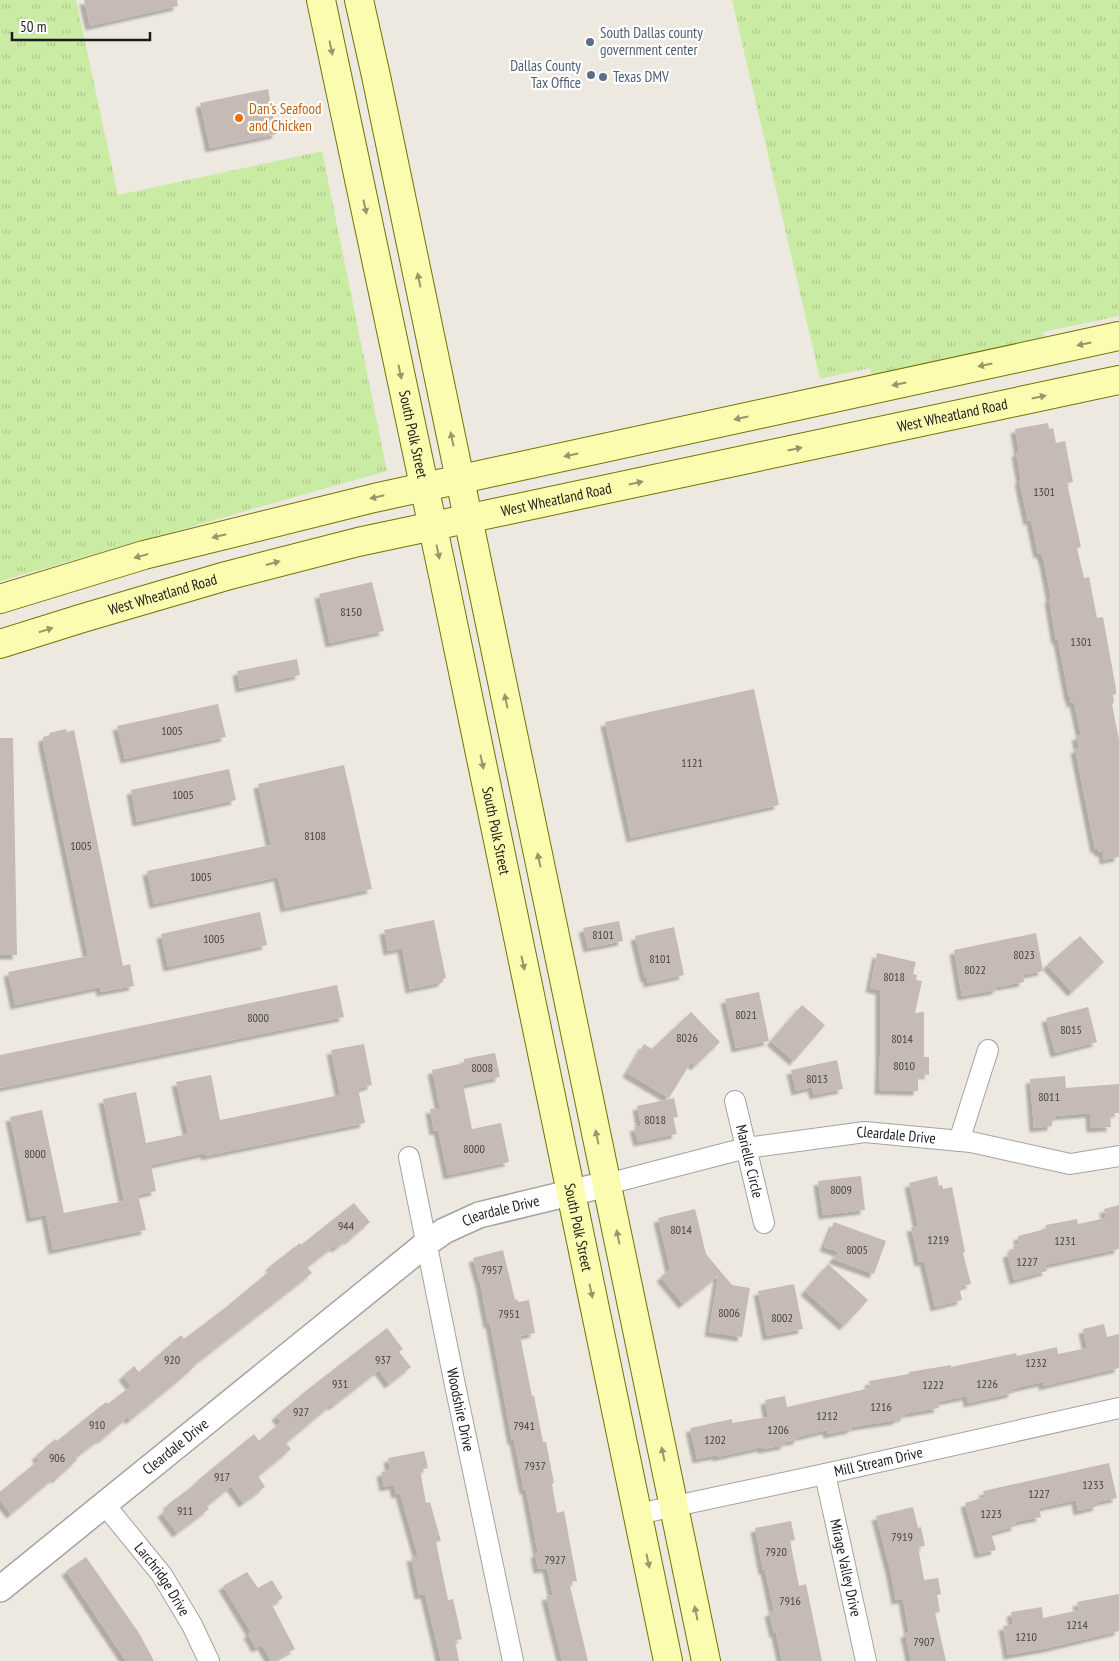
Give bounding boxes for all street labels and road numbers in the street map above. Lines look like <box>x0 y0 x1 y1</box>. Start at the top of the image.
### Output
street label: South Polk Street <box>395 389 432 480</box>
street label: West Wheatland Road <box>895 394 1009 436</box>
street label: West Wheatland Road <box>499 478 613 520</box>
street label: West Wheatland Road <box>106 569 219 619</box>
street label: South Polk Street <box>478 785 515 876</box>
street label: Cleardale Drive <box>855 1122 937 1148</box>
street label: Marielle Circle <box>732 1123 768 1200</box>
street label: South Polk Street <box>560 1182 597 1273</box>
street label: Cleardale Drive <box>459 1191 541 1231</box>
street label: Woodshire Drive <box>443 1366 479 1453</box>
street label: Cleardale Drive <box>138 1414 212 1479</box>
street label: Mill Stream Drive <box>832 1442 924 1481</box>
street label: Mirage Valley Drive <box>826 1517 866 1618</box>
street label: Larchridge Drive <box>130 1539 194 1619</box>

